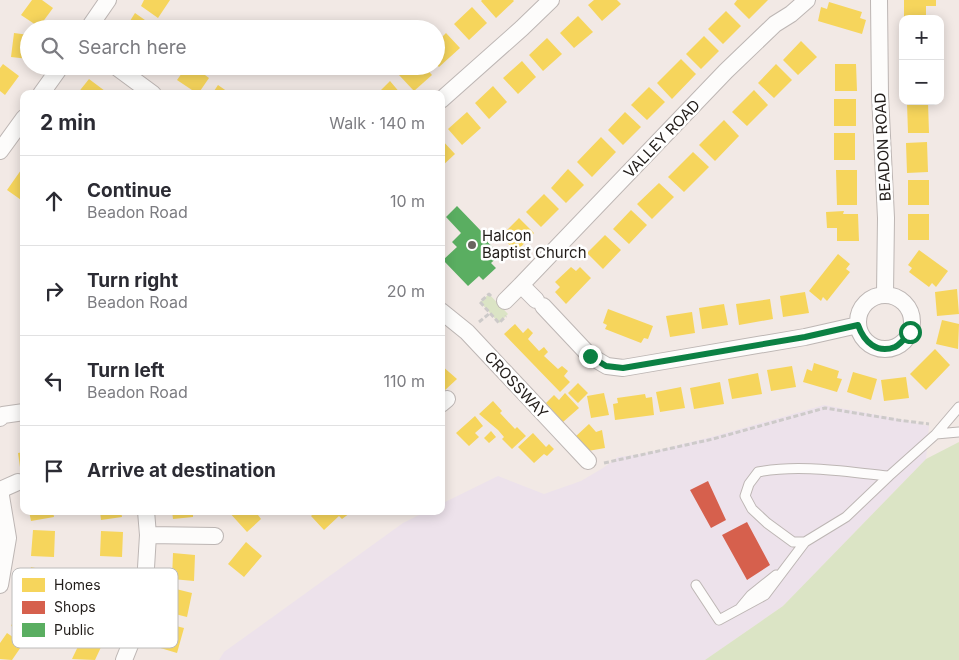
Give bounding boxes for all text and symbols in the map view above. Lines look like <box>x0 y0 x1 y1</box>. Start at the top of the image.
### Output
map controls <box>899 15 944 105</box>
button: + <box>899 15 944 60</box>
search box <box>20 20 445 75</box>
icon: search <box>38 34 66 62</box>
text: Search here <box>78 36 187 59</box>
button: − <box>899 60 944 105</box>
street label: BEADON ROAD <box>870 92 895 202</box>
street label: VALLEY ROAD <box>619 95 704 182</box>
text: 2 min <box>40 110 96 135</box>
text: Walk · 140 m <box>329 113 425 133</box>
text: Continue <box>87 179 172 202</box>
icon: ahead <box>40 187 68 215</box>
text: 10 m <box>390 191 425 211</box>
text: Beadon Road <box>87 202 188 222</box>
place label: Halcon Baptist Church <box>482 226 587 262</box>
marker: Halcon Baptist Church <box>466 239 478 251</box>
text: Turn right <box>87 269 178 292</box>
icon: right <box>40 277 68 305</box>
text: 20 m <box>387 281 425 301</box>
text: Beadon Road <box>87 292 188 312</box>
route start <box>899 321 922 344</box>
route end <box>579 345 602 368</box>
street label: CROSSWAY <box>481 347 552 422</box>
text: Turn left <box>87 359 165 382</box>
icon: left <box>40 367 68 395</box>
text: 110 m <box>383 371 425 391</box>
text: Beadon Road <box>87 382 188 402</box>
icon: arrive <box>40 457 68 485</box>
text: Arrive at destination <box>87 459 276 482</box>
legend <box>12 568 178 648</box>
text: Homes <box>54 576 101 593</box>
text: Shops <box>54 598 96 615</box>
text: Public <box>54 621 95 638</box>

